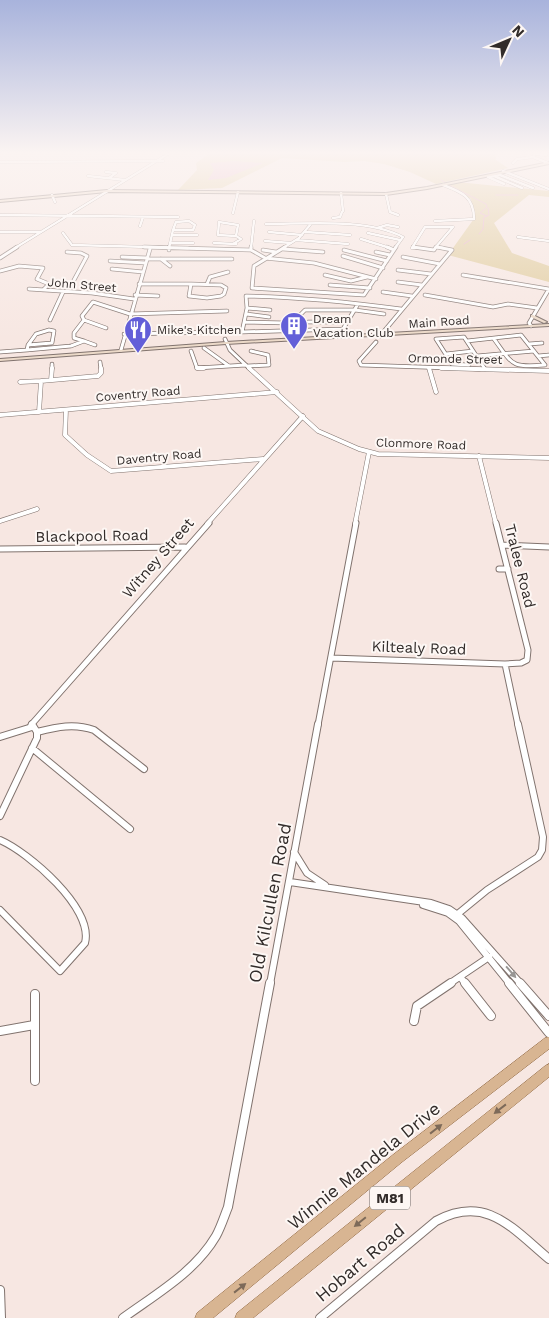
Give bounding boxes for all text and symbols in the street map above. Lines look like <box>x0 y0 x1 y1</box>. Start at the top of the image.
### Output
north arrow <box>484 15 534 65</box>
text: N <box>509 22 528 40</box>
street label: John Street <box>47 275 117 295</box>
building icon: Dream Vacation Club <box>279 311 309 350</box>
place label: Dream Vacation Club <box>313 312 394 340</box>
street label: Main Road <box>408 313 470 331</box>
restaurant icon: Mike's Kitchen <box>123 315 153 354</box>
place label: Mike's Kitchen <box>157 323 241 337</box>
street label: Ormonde Street <box>408 351 502 367</box>
street label: Coventry Road <box>95 383 181 405</box>
street label: Clonmore Road <box>376 435 466 453</box>
street label: Daventry Road <box>116 446 202 468</box>
street label: Witney Street <box>118 514 198 602</box>
street label: Tralee Road <box>501 522 539 610</box>
street label: Blackpool Road <box>35 526 149 546</box>
street label: Kiltealy Road <box>371 637 467 659</box>
street label: Old Kilcullen Road <box>244 821 295 985</box>
one-way arrow <box>505 966 517 978</box>
street label: Winnie Mandela Drive <box>283 1098 444 1234</box>
one-way arrow <box>493 1104 507 1114</box>
one-way arrow <box>429 1123 442 1134</box>
road number: M81 <box>370 1186 410 1210</box>
one-way arrow <box>354 1217 367 1228</box>
street label: Hobart Road <box>311 1219 408 1306</box>
one-way arrow <box>233 1283 247 1293</box>

